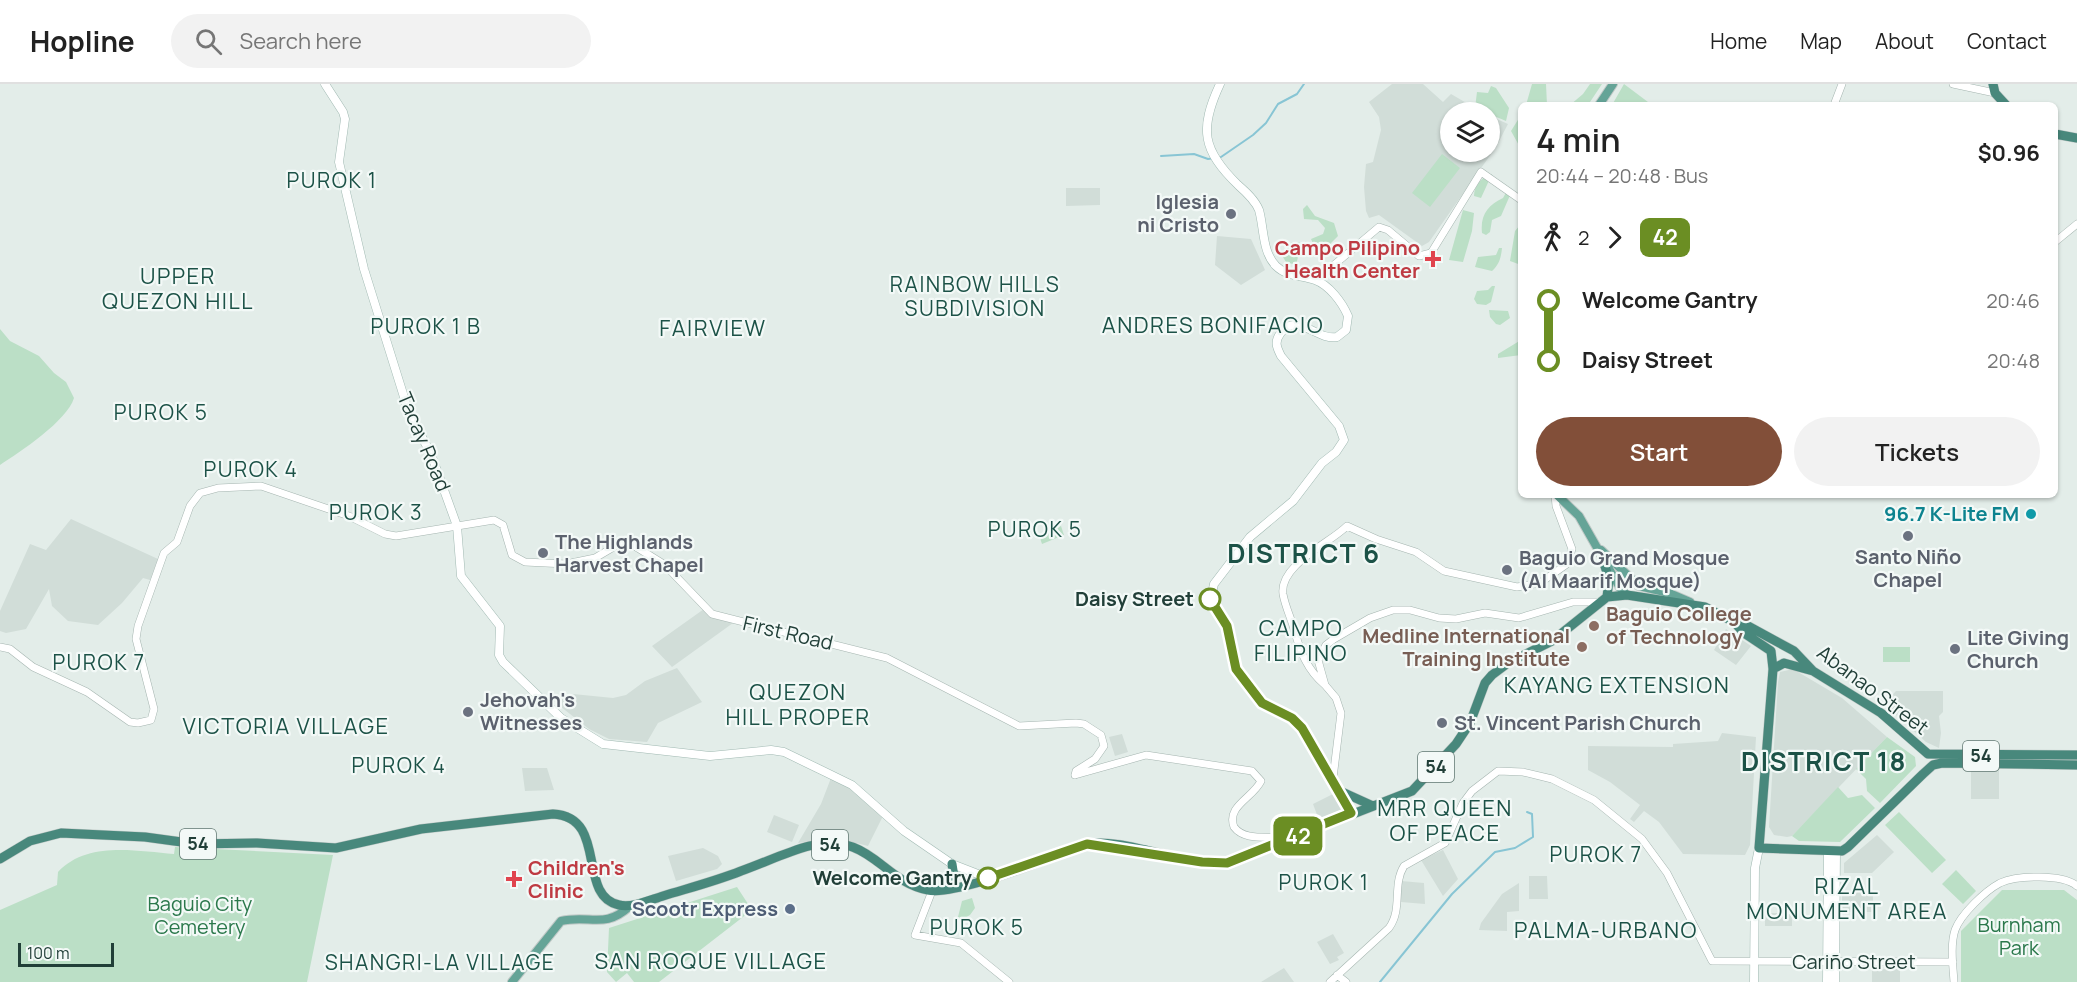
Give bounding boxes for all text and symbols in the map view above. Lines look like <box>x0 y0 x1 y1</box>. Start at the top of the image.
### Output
search box <box>171 14 591 68</box>
text: Hopline <box>30 22 135 60</box>
icon: search <box>192 25 225 58</box>
text: Search here <box>240 26 362 56</box>
text: Home <box>1710 27 1767 55</box>
text: Map <box>1800 27 1842 55</box>
text: About <box>1875 27 1934 55</box>
text: Contact <box>1967 27 2047 55</box>
map controls <box>1440 102 1500 162</box>
button: layers <box>1440 102 1500 162</box>
text: 4 min <box>1536 117 1621 162</box>
text: $0.96 <box>1978 138 2040 168</box>
text: 20:44 – 20:48 · Bus <box>1536 162 1708 189</box>
district label: PUROK 1 <box>287 166 377 194</box>
place label: Iglesia ni Cristo <box>1137 188 1219 238</box>
marker: Iglesia ni Cristo <box>1224 207 1238 221</box>
icon: walk <box>1536 221 1569 254</box>
icon: forward <box>1598 221 1631 254</box>
text: 42 <box>1652 223 1678 251</box>
text: 2 <box>1578 224 1589 251</box>
place label: Campo Pilipino Health Center <box>1275 234 1420 284</box>
marker: Campo Pilipino Health Center <box>1424 250 1442 268</box>
district label: UPPER QUEZON HILL <box>102 261 254 316</box>
district label: RAINBOW HILLS SUBDIVISION <box>890 270 1060 322</box>
text: Welcome Gantry <box>1582 285 1758 315</box>
text: 20:46 <box>1986 287 2040 314</box>
district label: ANDRES BONIFACIO <box>1102 310 1324 340</box>
district label: PUROK 1 B <box>371 312 481 340</box>
district label: FAIRVIEW <box>659 313 767 343</box>
text: Daisy Street <box>1582 345 1713 375</box>
text: 20:48 <box>1987 347 2040 374</box>
street label: Tacay Road <box>391 388 457 495</box>
district label: PUROK 5 <box>114 398 208 426</box>
button: Start <box>1536 417 1782 486</box>
button: Tickets <box>1794 417 2040 486</box>
district label: PUROK 4 <box>204 455 298 483</box>
district label: PUROK 3 <box>329 498 423 526</box>
place label: 96.7 K-Lite FM <box>1884 500 2019 527</box>
marker: 96.7 K-Lite FM <box>2024 507 2038 521</box>
district label: PUROK 5 <box>988 515 1082 543</box>
place label: The Highlands Harvest Chapel <box>555 528 704 578</box>
marker: Santo Niño Chapel <box>1901 529 1915 543</box>
district label: DISTRICT 6 <box>1227 535 1381 571</box>
place label: Santo Niño Chapel <box>1855 543 1961 593</box>
place label: Baguio Grand Mosque (Al Maarif Mosque) <box>1519 544 1729 594</box>
marker: The Highlands Harvest Chapel <box>536 546 550 560</box>
marker: Baguio Grand Mosque (Al Maarif Mosque) <box>1500 563 1514 577</box>
place label: Daisy Street <box>1075 585 1194 612</box>
marker: Daisy Street <box>1199 588 1221 610</box>
place label: Baguio College of Technology <box>1606 600 1752 650</box>
street label: First Road <box>741 609 836 656</box>
district label: CAMPO FILIPINO <box>1254 613 1348 668</box>
marker: Baguio College of Technology <box>1587 619 1601 633</box>
place label: Medline International Training Institute <box>1362 622 1570 672</box>
place label: Lite Giving Church <box>1967 624 2069 674</box>
street label: Abanao Street <box>1812 639 1935 740</box>
marker: Medline International Training Institute <box>1575 640 1589 654</box>
marker: Lite Giving Church <box>1948 642 1962 656</box>
district label: PUROK 7 <box>52 648 146 676</box>
district label: KAYANG EXTENSION <box>1504 670 1730 700</box>
district label: QUEZON HILL PROPER <box>725 677 871 732</box>
place label: Jehovah's Witnesses <box>480 686 582 736</box>
marker: Jehovah's Witnesses <box>461 705 475 719</box>
place label: St. Vincent Parish Church <box>1454 709 1701 736</box>
district label: VICTORIA VILLAGE <box>183 711 389 741</box>
marker: St. Vincent Parish Church <box>1435 716 1449 730</box>
road number: 54 <box>1963 741 1999 771</box>
district label: DISTRICT 18 <box>1741 743 1907 779</box>
district label: PUROK 4 <box>352 751 446 779</box>
road number: 54 <box>1418 752 1454 782</box>
district label: MRR QUEEN OF PEACE <box>1377 793 1513 848</box>
line badge: 42 <box>1271 816 1325 855</box>
text: 42 <box>1285 822 1311 850</box>
road number: 54 <box>180 829 216 859</box>
road number: 54 <box>812 830 848 860</box>
district label: PUROK 7 <box>1549 840 1643 868</box>
place label: Children's Clinic <box>528 854 625 904</box>
place label: Welcome Gantry <box>812 864 973 891</box>
marker: Welcome Gantry <box>977 867 999 889</box>
district label: PUROK 1 <box>1279 868 1369 896</box>
marker: Children's Clinic <box>505 870 523 888</box>
district label: RIZAL MONUMENT AREA <box>1746 871 1948 926</box>
park label: Baguio City Cemetery <box>148 890 253 940</box>
place label: Scootr Express <box>632 895 778 922</box>
marker: Scootr Express <box>783 902 797 916</box>
park label: Burnham Park <box>1977 911 2061 961</box>
district label: PUROK 5 <box>930 913 1024 941</box>
district label: PALMA-URBANO <box>1514 915 1698 945</box>
scale bar <box>18 940 114 968</box>
text: 100 m <box>27 942 70 964</box>
district label: SAN ROQUE VILLAGE <box>595 946 827 976</box>
district label: SHANGRI-LA VILLAGE <box>325 948 555 976</box>
street label: Cariño Street <box>1792 948 1916 975</box>

